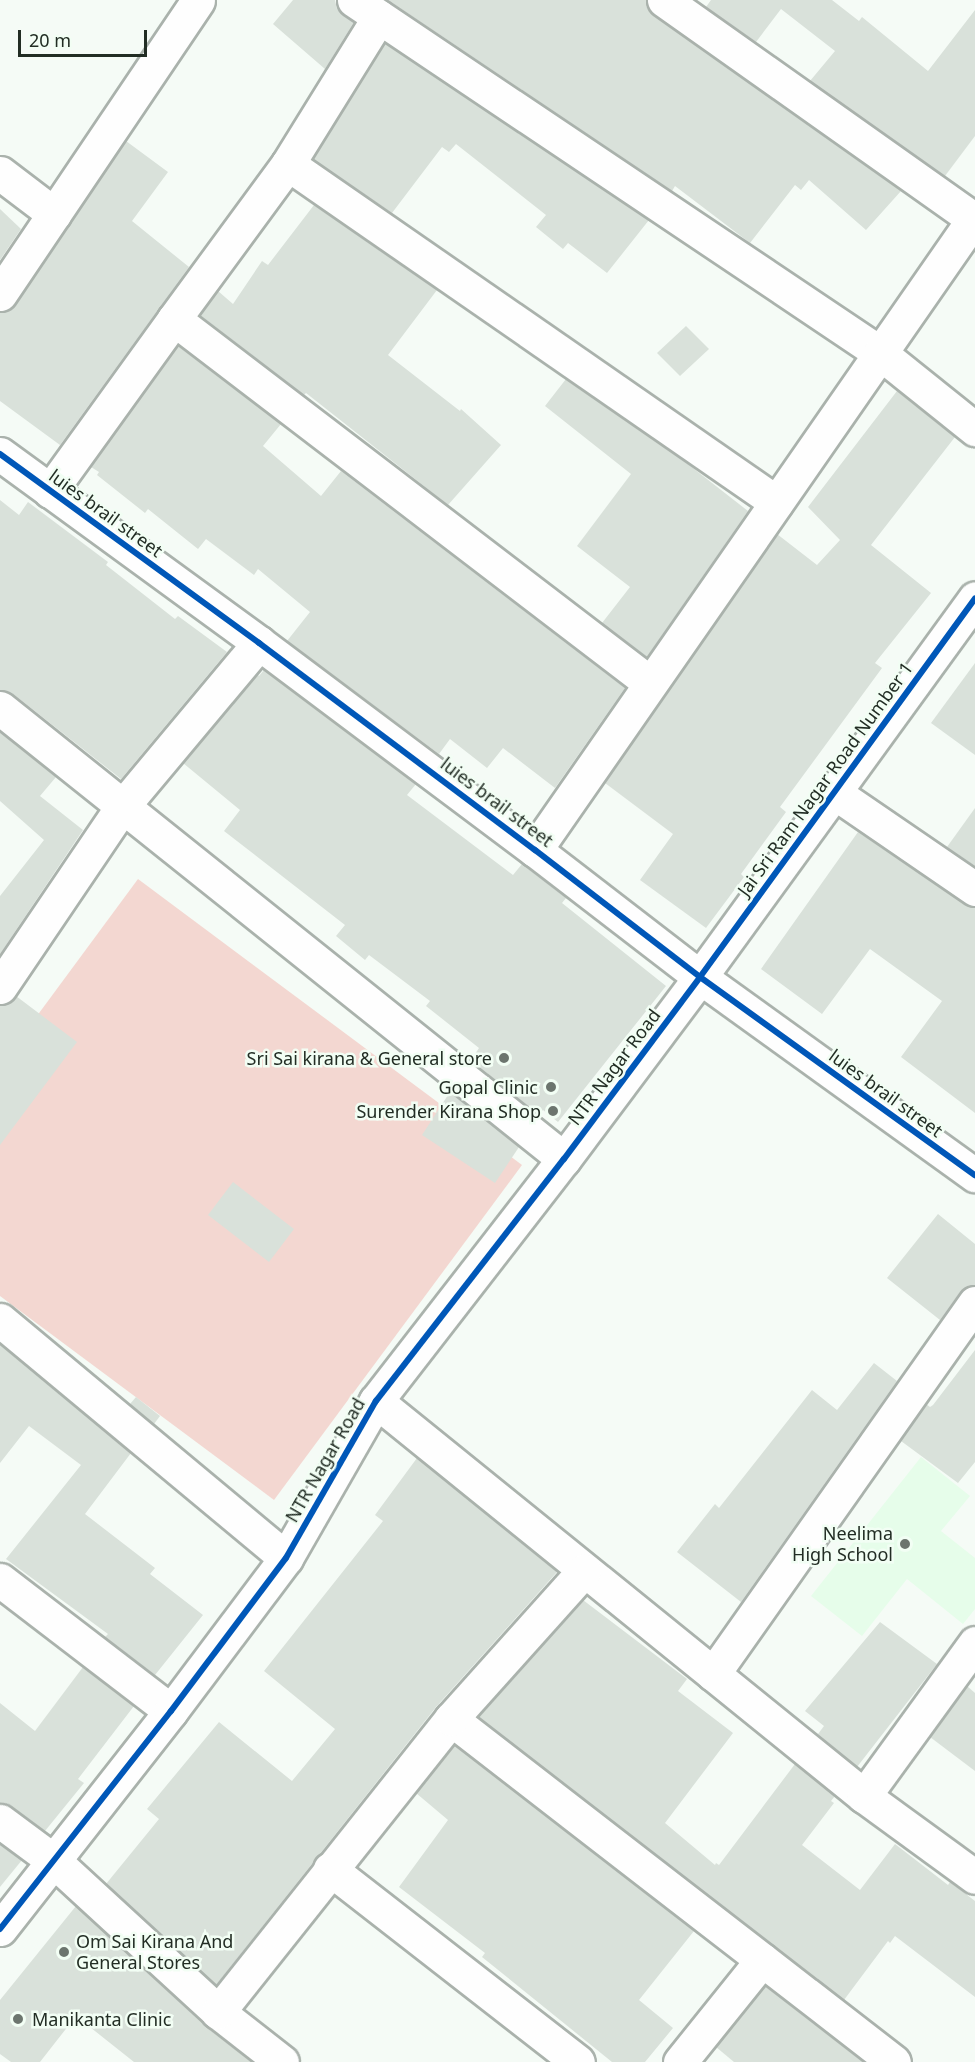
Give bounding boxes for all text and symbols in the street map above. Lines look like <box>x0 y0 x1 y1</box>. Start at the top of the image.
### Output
scale bar <box>21 18 150 56</box>
text: 20 m <box>29 28 71 52</box>
street label: luies brail street <box>45 465 167 561</box>
street label: Jai Sri Ram Nagar Road Number 1 <box>733 658 917 900</box>
street label: luies brail street <box>437 753 557 851</box>
street label: NTR Nagar Road <box>563 1005 665 1129</box>
street label: luies brail street <box>825 1045 947 1141</box>
place label: Sri Sai kirana & General store <box>247 1047 492 1069</box>
marker: Sri Sai kirana & General store <box>497 1051 511 1065</box>
place label: Gopal Clinic <box>438 1076 538 1098</box>
marker: Gopal Clinic <box>542 1078 560 1096</box>
place label: Surender Kirana Shop <box>356 1100 541 1122</box>
marker: Surender Kirana Shop <box>546 1104 560 1118</box>
street label: NTR Nagar Road <box>281 1394 369 1526</box>
place label: Neelima High School <box>792 1523 893 1565</box>
marker: Neelima High School <box>898 1537 912 1551</box>
place label: Om Sai Kirana And General Stores <box>76 1931 233 1974</box>
marker: Om Sai Kirana And General Stores <box>57 1945 71 1959</box>
place label: Manikanta Clinic <box>32 2008 171 2030</box>
marker: Manikanta Clinic <box>9 2010 27 2028</box>

